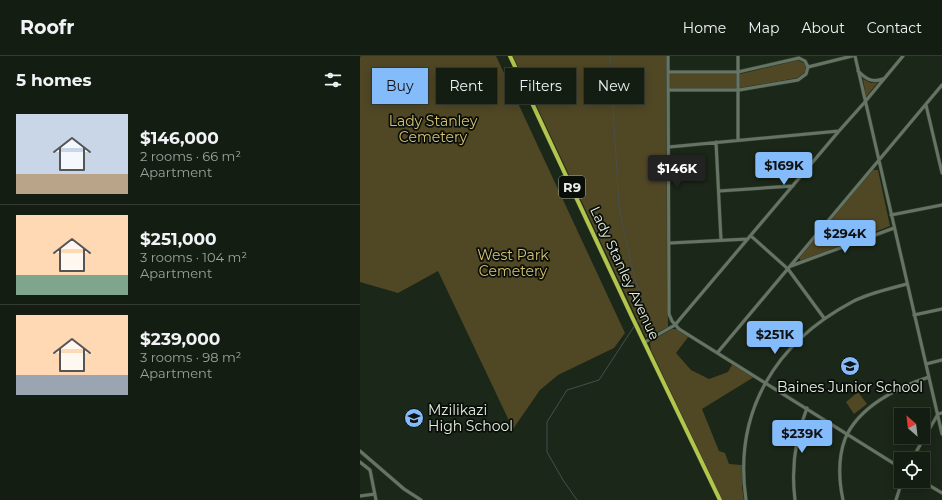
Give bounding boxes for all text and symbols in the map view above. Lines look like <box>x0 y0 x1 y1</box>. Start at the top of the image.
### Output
text: Roofr <box>20 16 74 39</box>
text: Home <box>683 19 726 37</box>
text: Map <box>748 19 779 37</box>
text: About <box>801 19 845 37</box>
text: Contact <box>867 19 922 37</box>
chip: Buy <box>372 68 428 104</box>
chip: Rent <box>436 68 497 104</box>
chip: Filters <box>505 68 576 104</box>
chip: New <box>584 68 644 104</box>
icon: filters <box>322 69 344 91</box>
text: 5 homes <box>16 70 92 90</box>
park label: Lady Stanley Cemetery <box>389 112 478 146</box>
text: $146,000 <box>140 128 219 148</box>
icon: home <box>48 130 96 178</box>
text: 2 rooms · 66 m² <box>140 148 241 164</box>
pin: $169K <box>756 152 812 186</box>
pin: $146K <box>649 155 705 189</box>
text: $169K <box>764 157 804 173</box>
text: $146K <box>657 160 697 176</box>
text: Apartment <box>140 164 212 180</box>
road number: R9 <box>559 176 585 198</box>
street label: Lady Stanley Avenue <box>586 203 664 343</box>
pin: $294K <box>817 220 873 254</box>
text: $294K <box>824 225 866 241</box>
text: $251,000 <box>140 229 217 249</box>
icon: home <box>48 231 96 279</box>
park label: West Park Cemetery <box>477 246 549 280</box>
text: 3 rooms · 104 m² <box>140 249 247 265</box>
text: Apartment <box>140 265 212 281</box>
pin: $251K <box>747 321 803 355</box>
text: $251K <box>756 326 794 342</box>
text: $239,000 <box>140 329 220 349</box>
icon: home <box>48 331 96 379</box>
text: 3 rooms · 98 m² <box>140 349 241 365</box>
school or university icon: Baines Junior School <box>839 355 861 377</box>
text: Apartment <box>140 365 212 381</box>
place label: Baines Junior School <box>777 378 923 396</box>
place label: Mzilikazi High School <box>428 401 513 435</box>
school or university icon: Mzilikazi High School <box>403 407 425 429</box>
north arrow <box>894 408 930 444</box>
map controls <box>894 408 930 488</box>
pin: $239K <box>774 420 830 454</box>
text: $239K <box>781 425 823 441</box>
button: locate <box>894 452 930 488</box>

